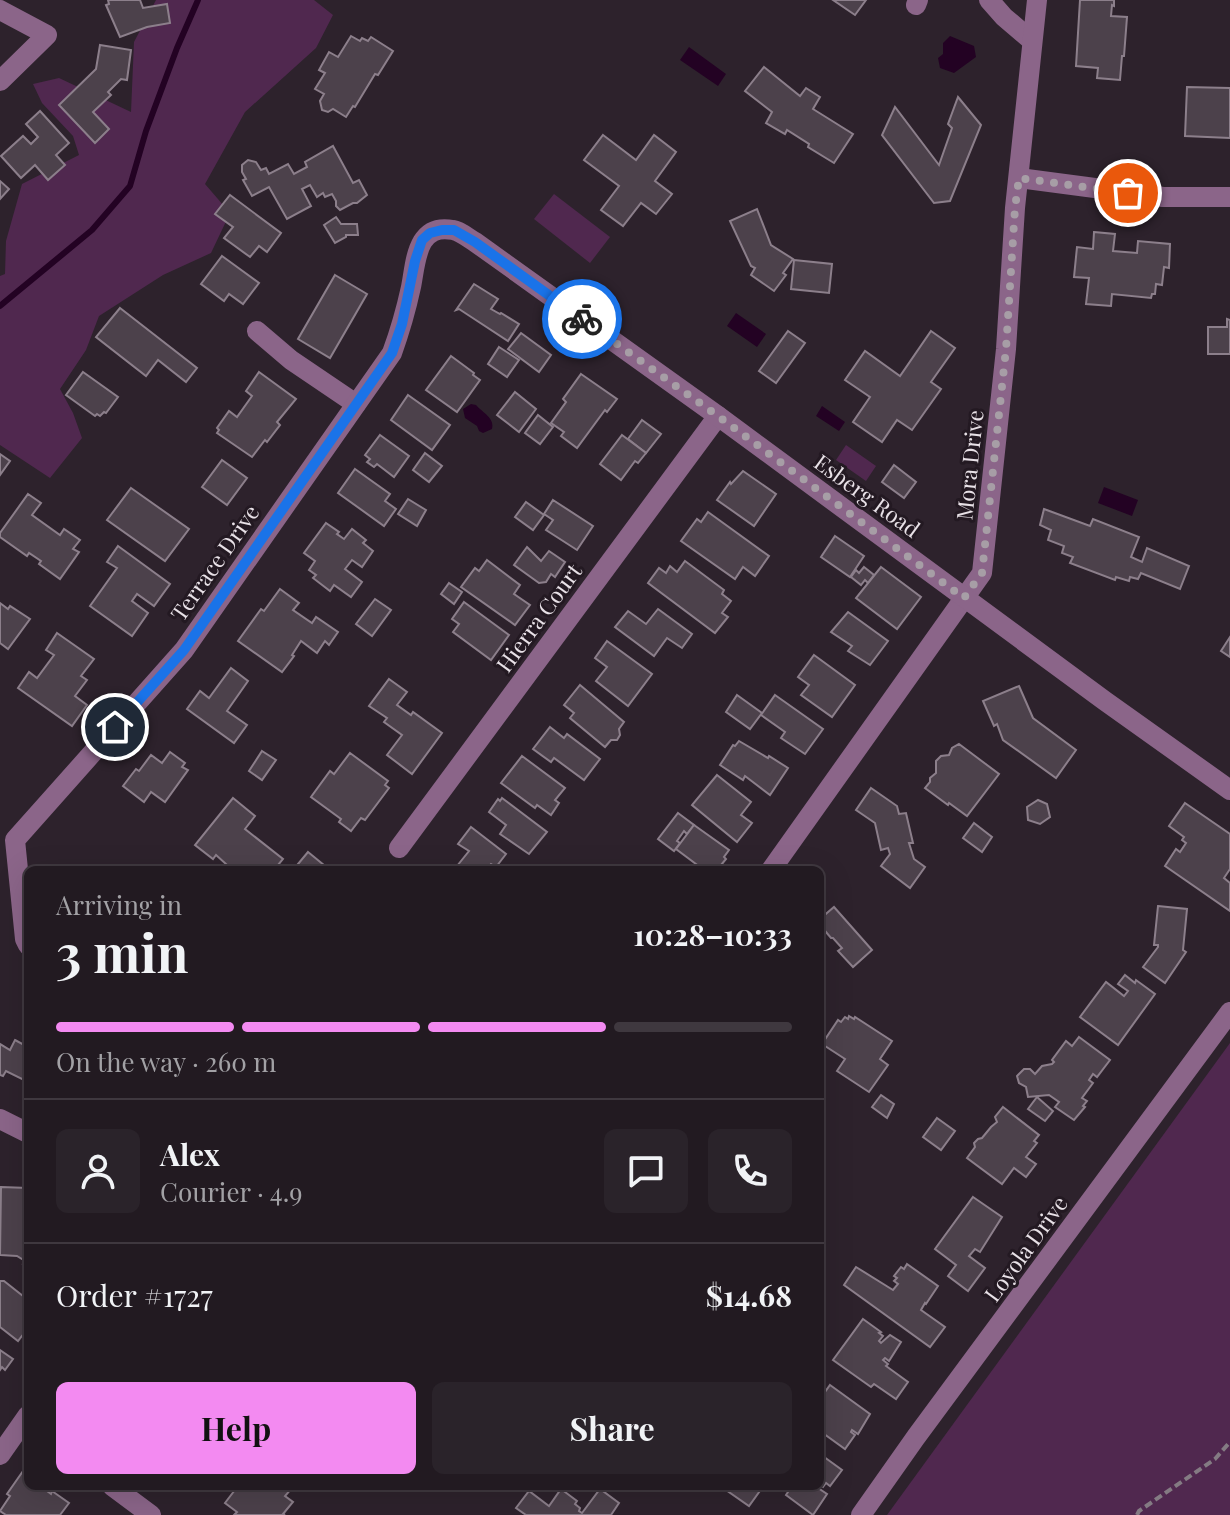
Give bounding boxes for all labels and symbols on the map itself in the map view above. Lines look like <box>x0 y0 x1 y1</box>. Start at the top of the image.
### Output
pin <box>1094 159 1162 227</box>
courier <box>542 279 622 359</box>
street label: Mora Drive <box>948 408 990 521</box>
street label: Esberg Road <box>809 447 927 544</box>
street label: Terrace Drive <box>163 498 265 627</box>
street label: Hierra Court <box>489 556 589 678</box>
pin <box>81 693 149 761</box>
street label: Loyola Drive <box>977 1190 1074 1307</box>

